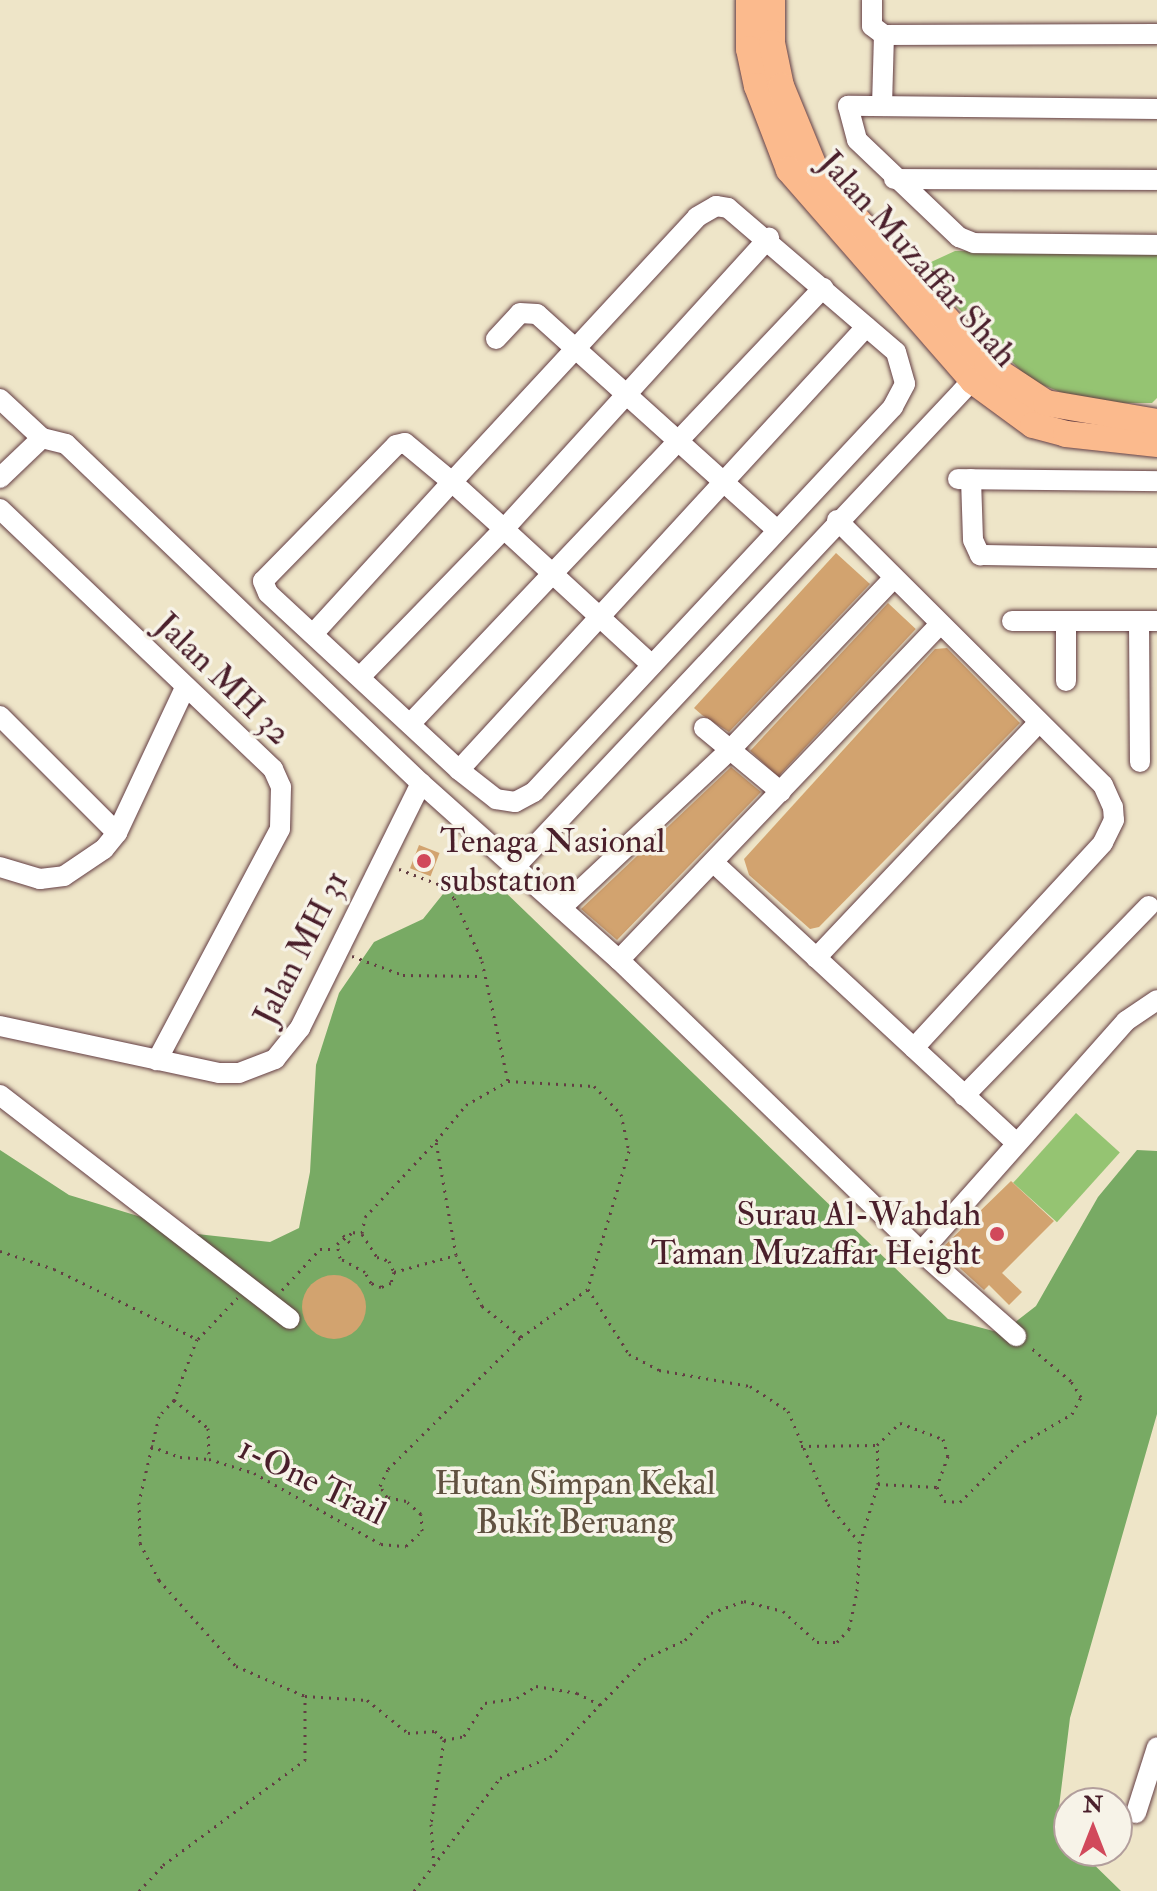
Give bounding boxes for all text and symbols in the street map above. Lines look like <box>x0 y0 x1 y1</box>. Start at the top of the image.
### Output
street label: Jalan Muzaffar Shah <box>810 143 1026 375</box>
street label: Jalan MH 32 <box>147 604 299 754</box>
place label: Tenaga Nasional substation <box>440 821 665 900</box>
marker: Tenaga Nasional substation <box>415 852 433 870</box>
street label: Jalan MH 31 <box>245 864 357 1032</box>
place label: Surau Al-Wahdah Taman Muzaffar Height <box>651 1194 981 1274</box>
marker: Surau Al-Wahdah Taman Muzaffar Height <box>988 1225 1006 1243</box>
street label: 1-One Trail <box>232 1428 392 1534</box>
park label: Hutan Simpan Kekal Bukit Beruang <box>435 1463 715 1542</box>
north arrow <box>1053 1787 1133 1867</box>
text: N <box>1083 1791 1103 1819</box>

